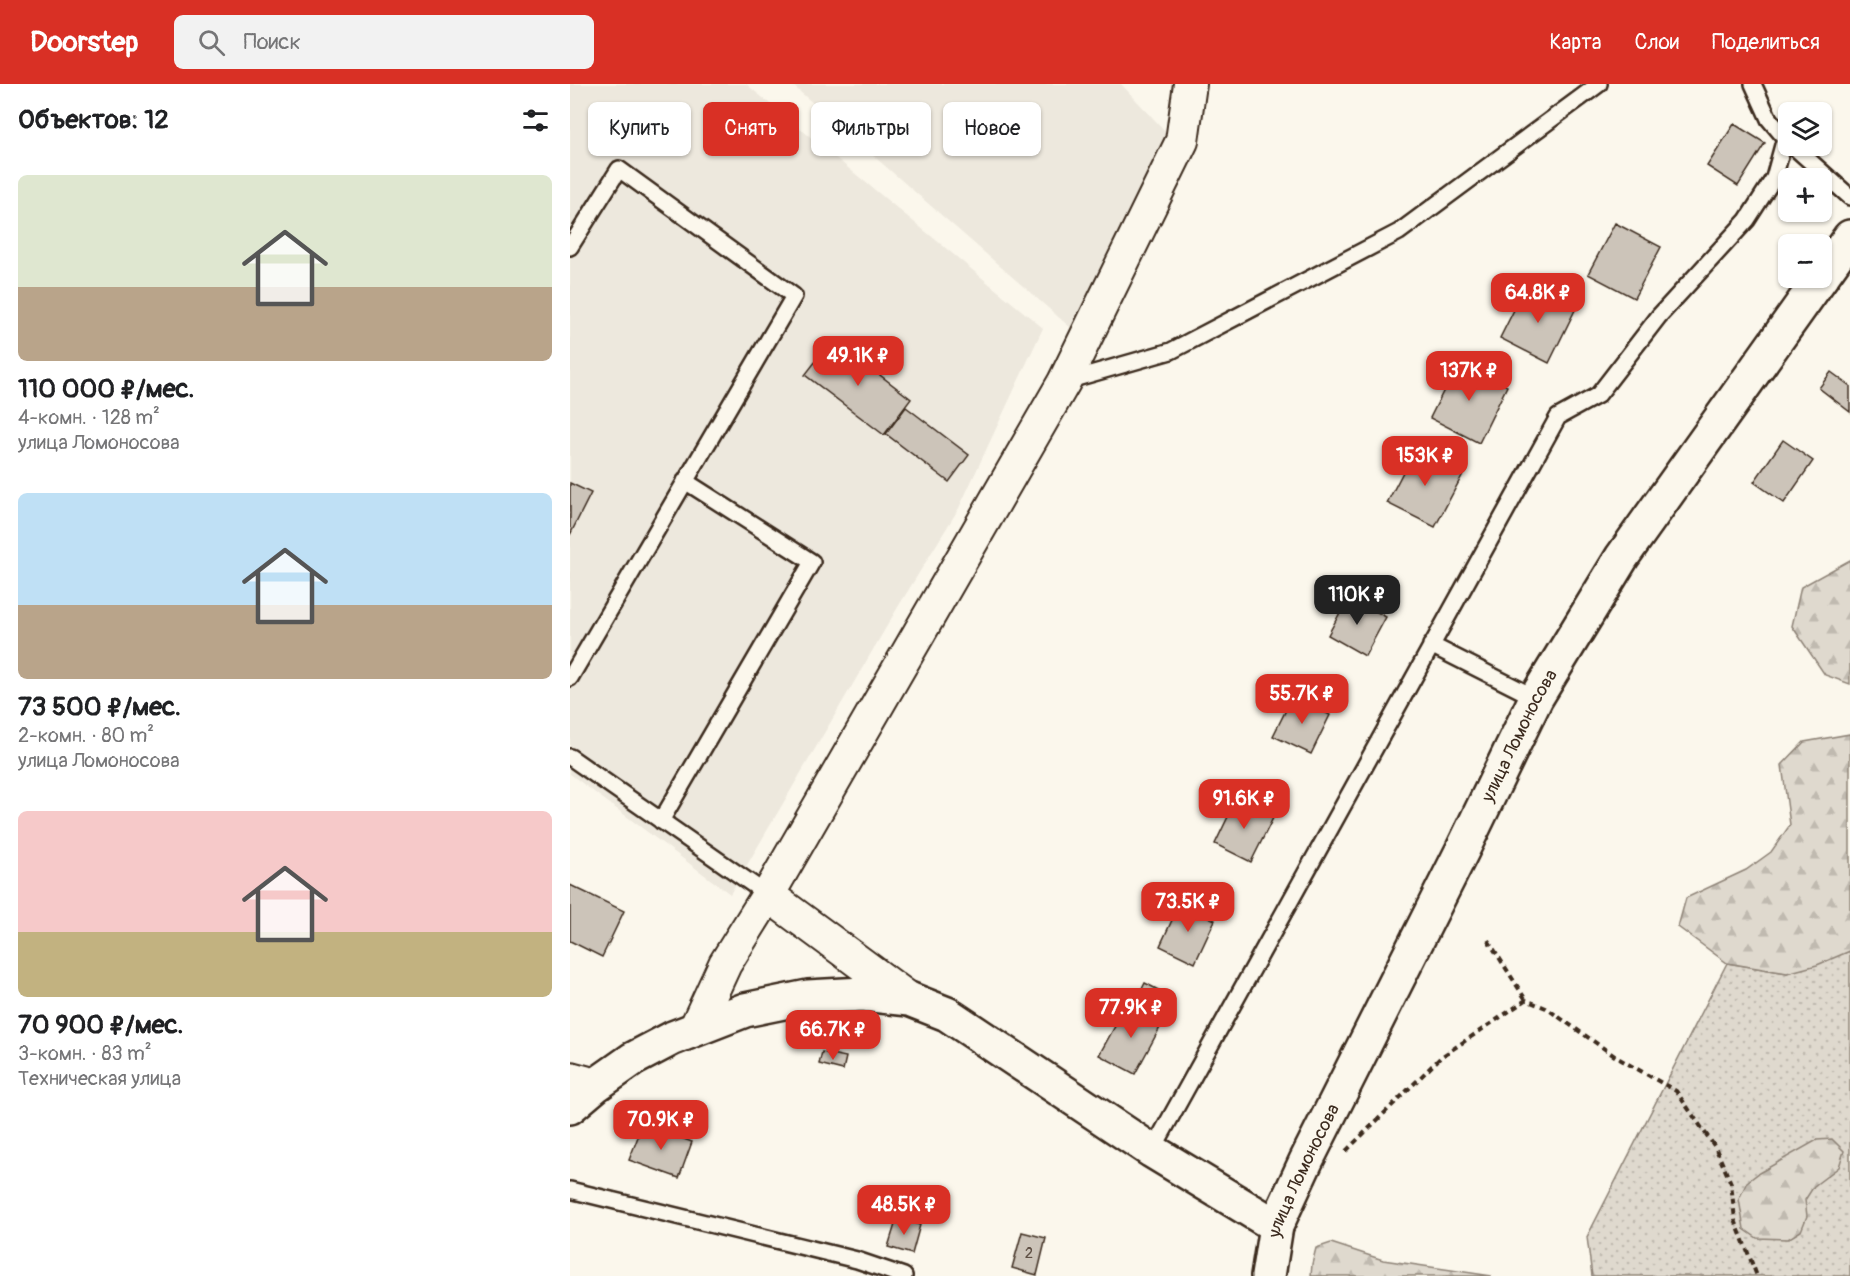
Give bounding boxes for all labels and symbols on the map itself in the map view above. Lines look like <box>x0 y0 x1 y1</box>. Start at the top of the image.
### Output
pin: 64.8K ₽ <box>1483 273 1593 324</box>
pin: 49.1K ₽ <box>803 336 913 387</box>
pin: 137K ₽ <box>1420 351 1518 402</box>
pin: 153K ₽ <box>1376 436 1474 487</box>
pin: 110K ₽ <box>1308 575 1406 626</box>
street label: улица Ломоносова <box>1476 665 1562 807</box>
pin: 55.7K ₽ <box>1247 674 1357 725</box>
pin: 91.6K ₽ <box>1189 779 1299 830</box>
pin: 73.5K ₽ <box>1133 882 1243 933</box>
pin: 77.9K ₽ <box>1076 988 1186 1039</box>
pin: 66.7K ₽ <box>778 1010 888 1061</box>
pin: 70.9K ₽ <box>606 1100 716 1151</box>
street label: улица Ломоносова <box>1263 1100 1344 1240</box>
pin: 48.5K ₽ <box>849 1185 959 1236</box>
house number: 2 <box>1025 1244 1033 1263</box>

